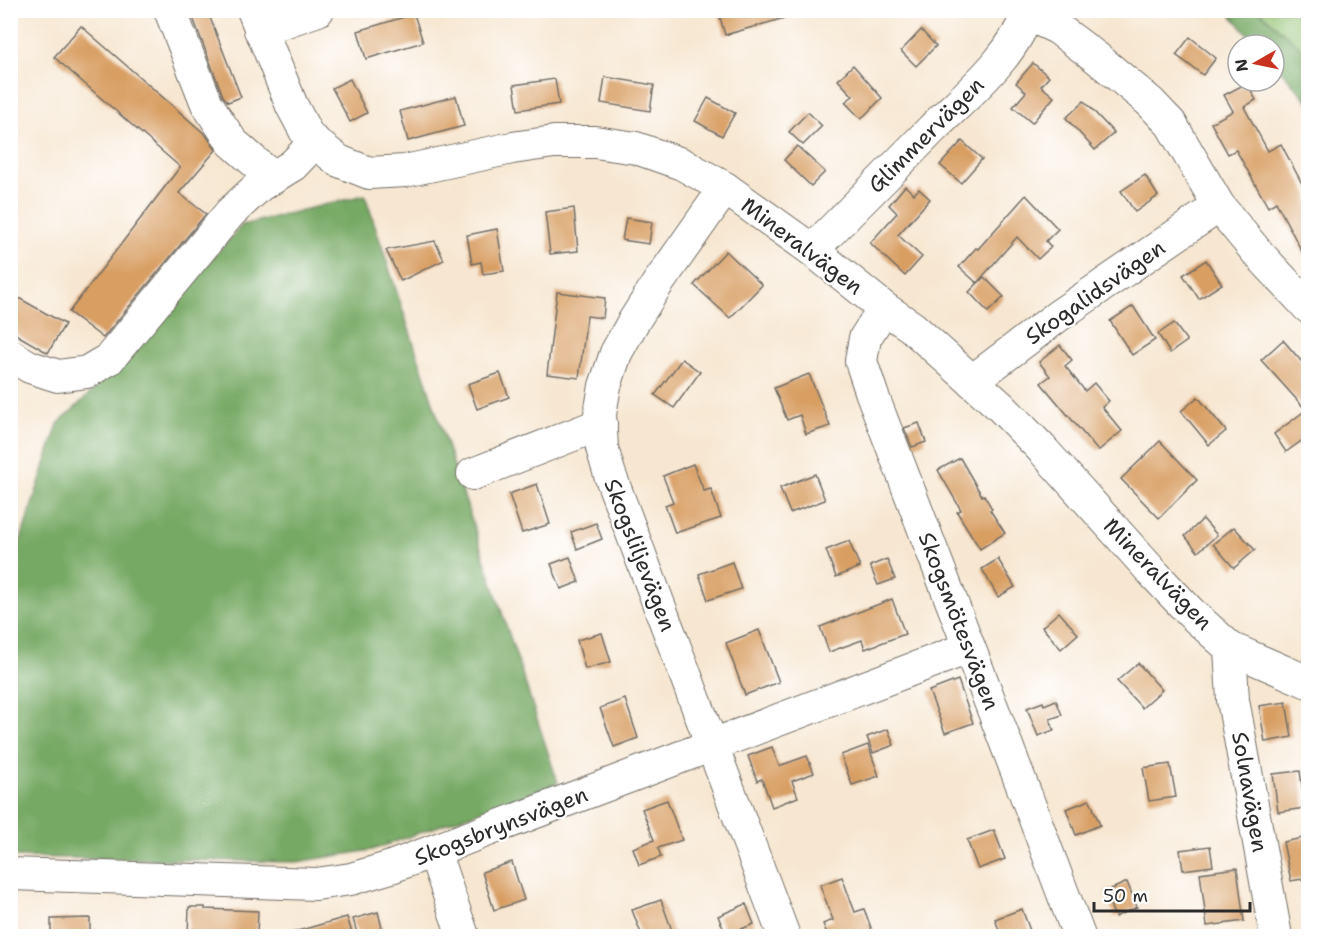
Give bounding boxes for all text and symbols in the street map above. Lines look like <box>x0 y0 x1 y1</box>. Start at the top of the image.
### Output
north arrow <box>1226 33 1286 93</box>
text: N <box>1230 57 1253 73</box>
street label: Glimmervägen <box>862 71 990 199</box>
street label: Mineralvägen <box>735 191 869 301</box>
street label: Skogalidsvägen <box>1019 233 1171 351</box>
street label: Skogsliljevägen <box>598 474 682 636</box>
street label: Mineralvägen <box>1097 512 1219 636</box>
street label: Skogsmötesvägen <box>912 528 1006 714</box>
street label: Solnavägen <box>1225 729 1275 855</box>
street label: Skogsbrynsvägen <box>410 780 592 872</box>
scale bar <box>1094 875 1250 913</box>
text: 50 m <box>1103 884 1148 908</box>

